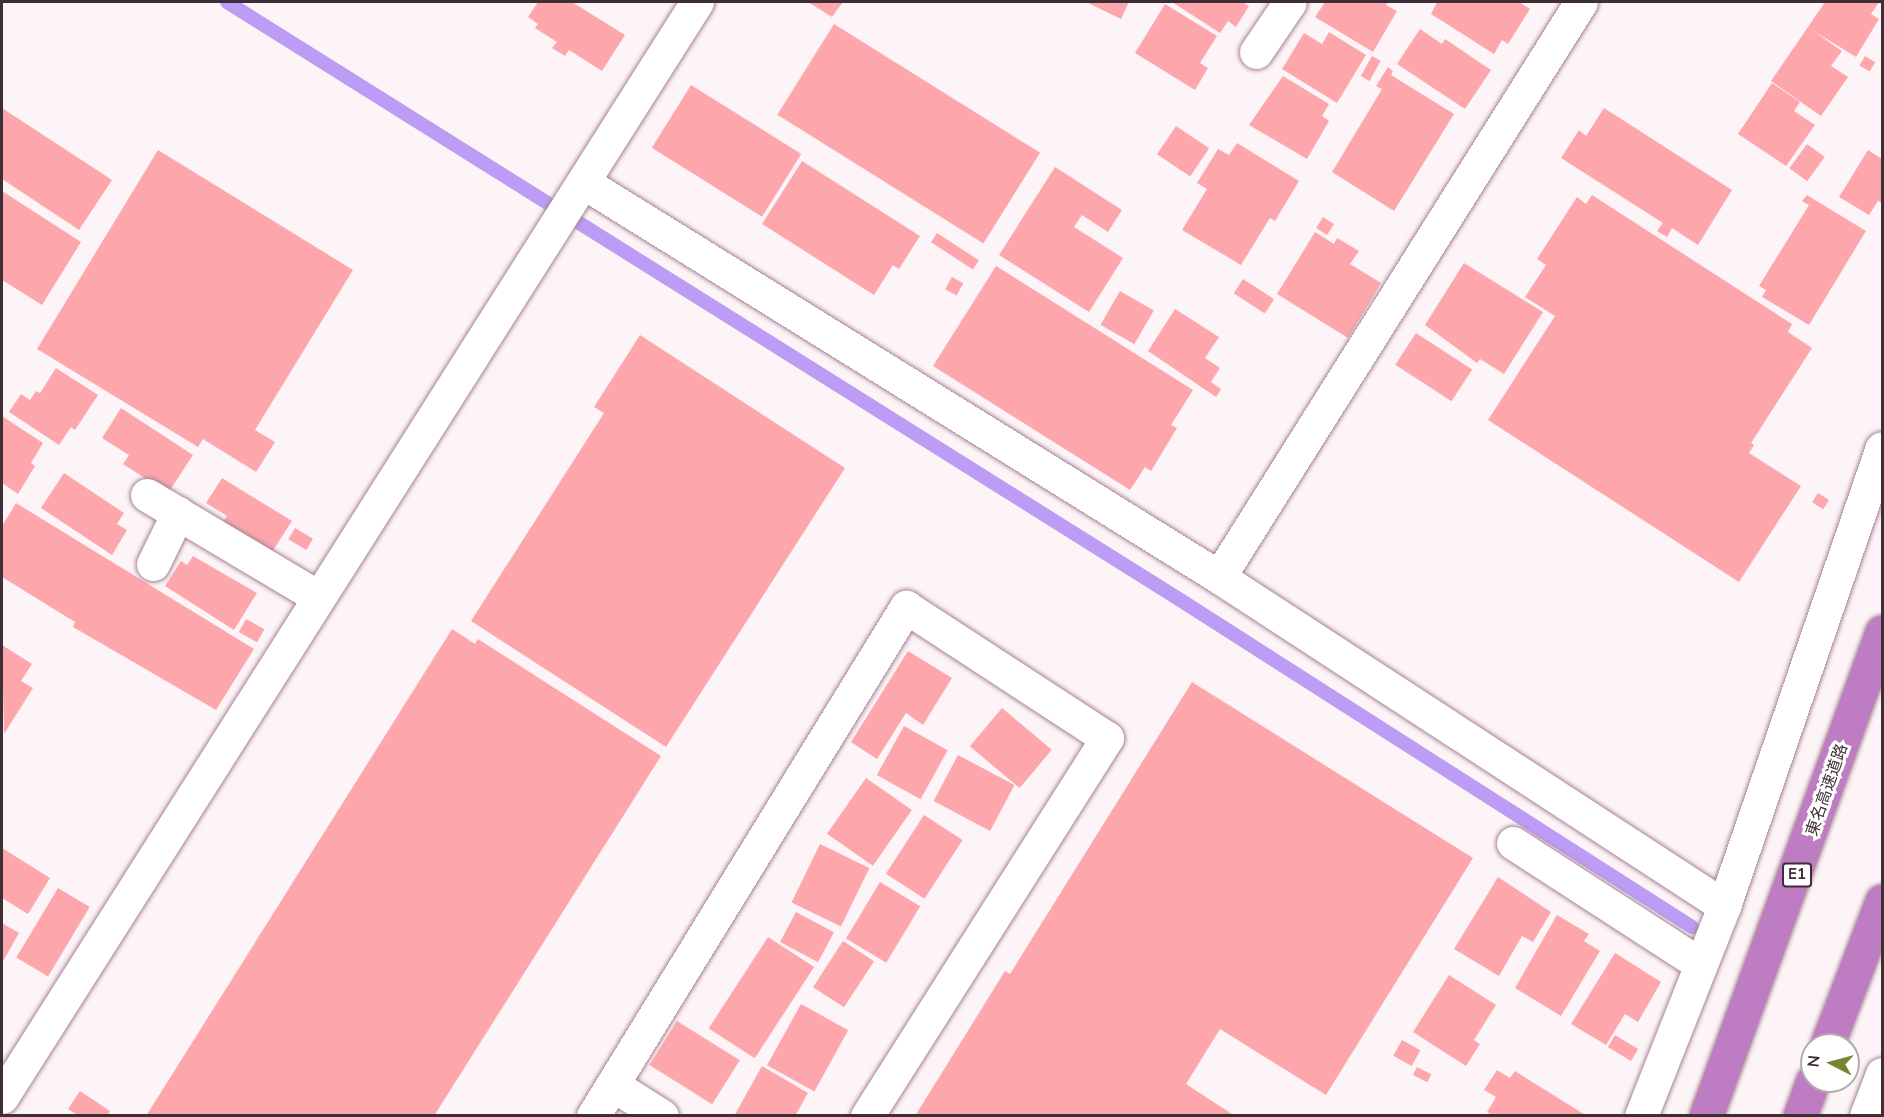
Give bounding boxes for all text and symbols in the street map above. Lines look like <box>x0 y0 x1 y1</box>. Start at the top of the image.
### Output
street label: 東名高速道路 <box>1802 741 1852 839</box>
road number: E1 <box>1782 863 1812 887</box>
north arrow <box>1800 1033 1860 1093</box>
text: N <box>1803 1054 1826 1068</box>

